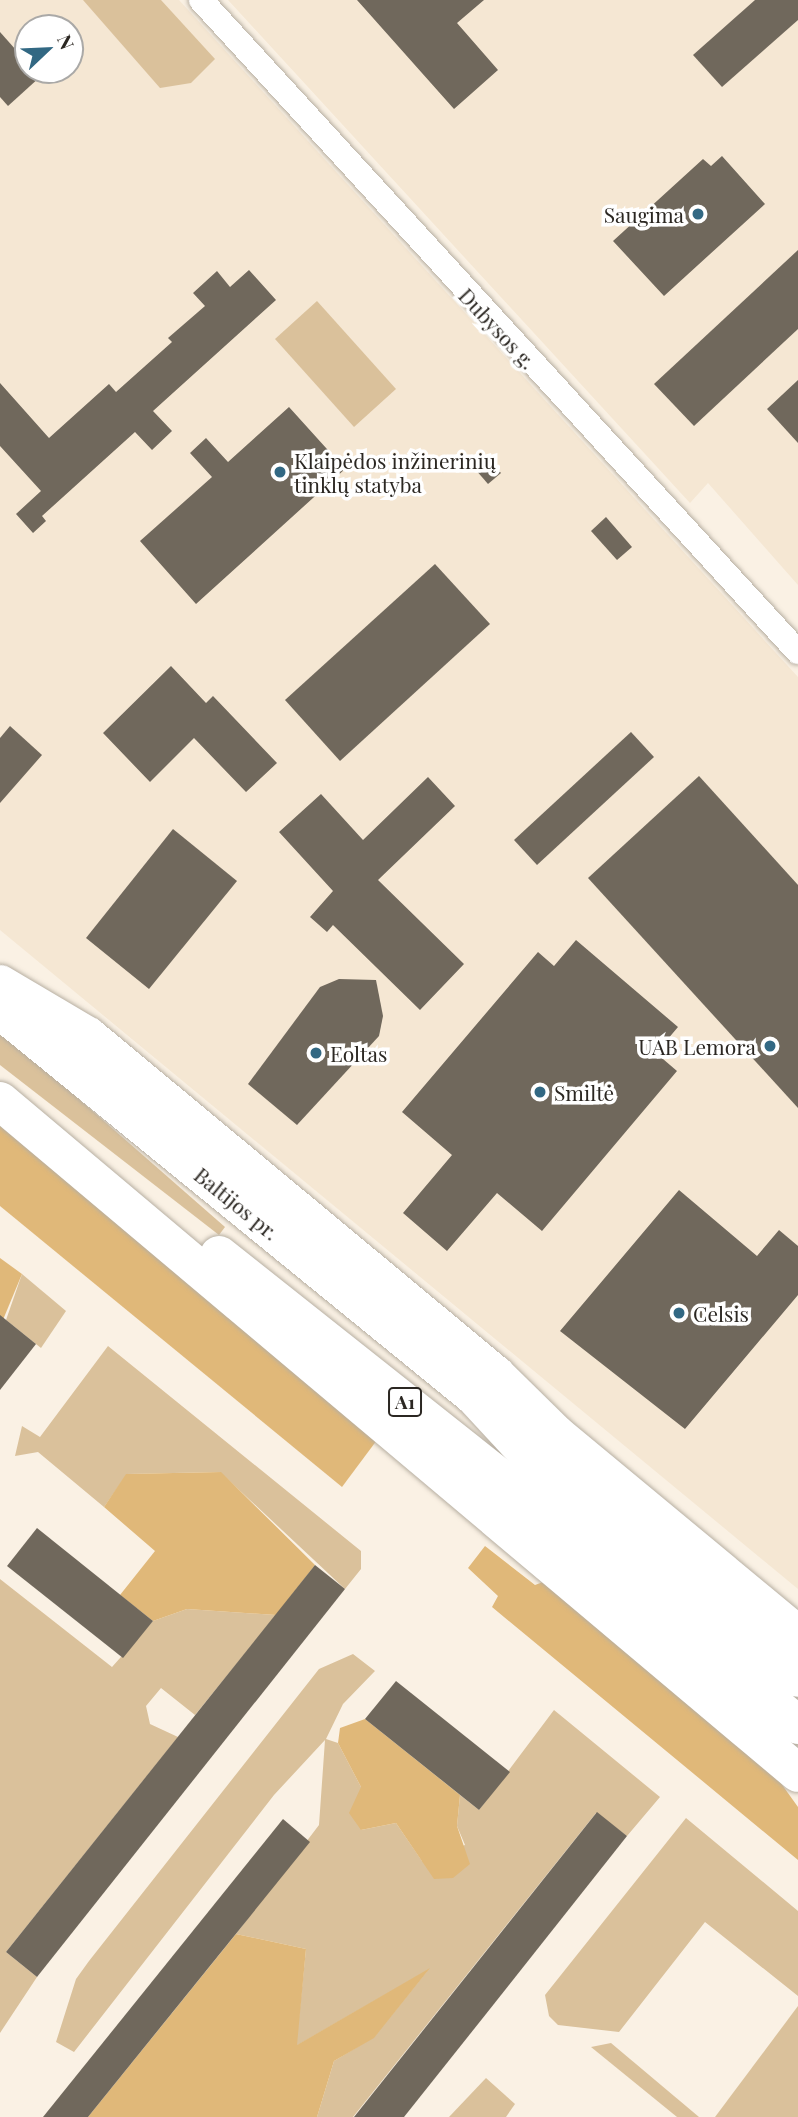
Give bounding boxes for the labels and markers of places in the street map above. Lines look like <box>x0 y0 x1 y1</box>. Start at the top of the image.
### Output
place label: Saugima <box>604 201 684 227</box>
marker: Saugima <box>690 206 706 222</box>
place label: Klaipėdos inžinerinių tinklų statyba <box>294 447 496 497</box>
marker: Klaipėdos inžinerinių tinklų statyba <box>272 464 288 480</box>
place label: UAB Lemora <box>638 1033 756 1059</box>
marker: UAB Lemora <box>762 1038 778 1054</box>
place label: Eoltas <box>330 1040 387 1066</box>
marker: Eoltas <box>308 1045 324 1061</box>
place label: Smiltė <box>554 1079 614 1105</box>
marker: Smiltė <box>532 1084 548 1100</box>
place label: Celsis <box>693 1300 749 1326</box>
marker: Celsis <box>671 1305 687 1321</box>

